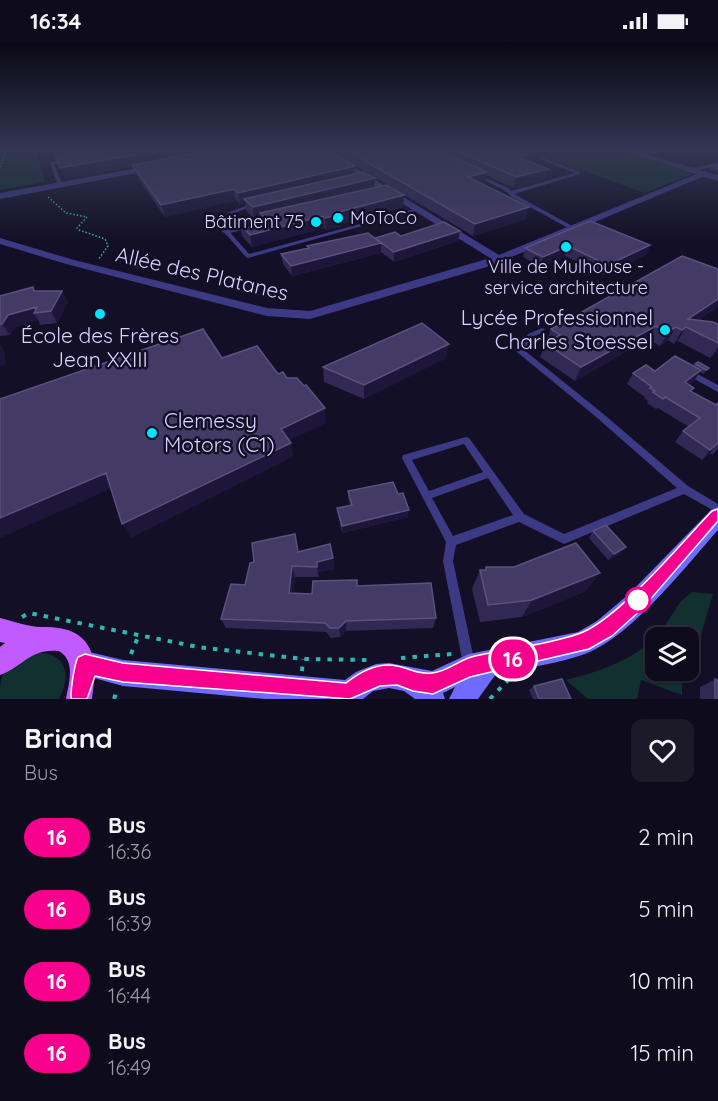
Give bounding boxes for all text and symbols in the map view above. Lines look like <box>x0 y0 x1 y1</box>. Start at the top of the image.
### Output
text: 16:34 <box>30 7 81 35</box>
place label: MoToCo <box>350 206 417 229</box>
place label: Bâtiment 75 <box>204 210 304 233</box>
marker: MoToCo <box>331 211 345 225</box>
marker: Bâtiment 75 <box>309 215 323 229</box>
marker: Ville de Mulhouse - service architecture <box>559 240 573 254</box>
street label: Allée des Platanes <box>113 241 291 306</box>
place label: Ville de Mulhouse - service architecture <box>484 255 648 299</box>
place label: Lycée Professionnel Charles Stoessel <box>461 304 653 354</box>
marker: École des Frères Jean XXIII <box>93 307 107 321</box>
place label: École des Frères Jean XXIII <box>21 322 179 372</box>
marker: Lycée Professionnel Charles Stoessel <box>658 323 672 337</box>
place label: Clemessy Motors (C1) <box>164 407 275 457</box>
marker: Clemessy Motors (C1) <box>145 426 159 440</box>
unlabelled marker <box>625 587 651 613</box>
map controls <box>645 627 699 681</box>
button: layers <box>645 627 699 681</box>
line badge: 16 <box>486 640 540 678</box>
text: 16 <box>503 646 523 672</box>
button: heart <box>631 719 694 782</box>
text: Briand <box>24 720 113 755</box>
text: Bus <box>24 760 58 785</box>
text: Bus <box>108 811 146 839</box>
text: 2 min <box>638 823 694 851</box>
text: 16 <box>47 824 67 850</box>
text: 16:36 <box>108 839 151 864</box>
text: Bus <box>108 883 146 911</box>
text: 5 min <box>639 895 694 923</box>
text: 16 <box>47 896 67 922</box>
text: 16:39 <box>108 911 152 936</box>
text: Bus <box>108 955 146 983</box>
text: 10 min <box>629 967 694 995</box>
text: 16 <box>47 968 67 994</box>
text: 16:44 <box>108 983 151 1008</box>
text: Bus <box>108 1027 146 1055</box>
text: 15 min <box>630 1039 694 1067</box>
text: 16 <box>47 1040 67 1066</box>
text: 16:49 <box>108 1055 151 1080</box>

